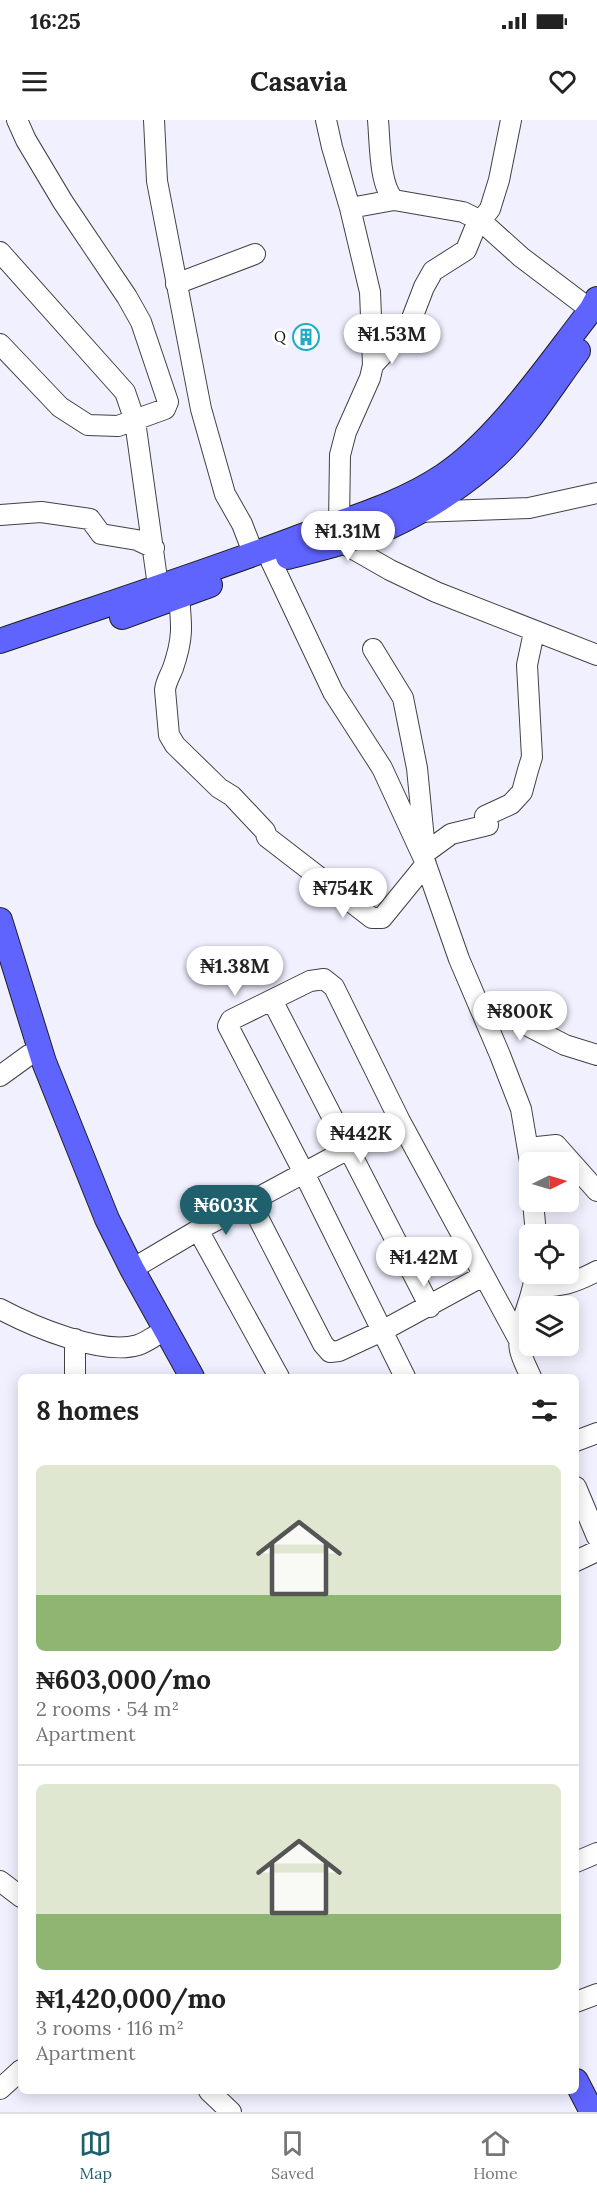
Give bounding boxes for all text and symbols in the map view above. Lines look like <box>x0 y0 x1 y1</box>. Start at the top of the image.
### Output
text: 16:25 <box>30 7 81 35</box>
text: Casavia <box>250 64 347 98</box>
icon: menu <box>18 65 51 98</box>
icon: heart <box>546 65 579 98</box>
pin: ₦1.53M <box>343 314 441 365</box>
text: ₦1.53M <box>358 321 426 346</box>
building icon: Q <box>291 322 321 352</box>
place label: Q <box>274 327 286 346</box>
pin: ₦1.31M <box>299 511 397 562</box>
text: ₦1.31M <box>315 518 381 543</box>
pin: ₦754K <box>301 868 385 919</box>
text: ₦754K <box>313 875 373 900</box>
pin: ₦1.38M <box>186 946 284 997</box>
text: ₦1.38M <box>200 953 270 978</box>
pin: ₦800K <box>478 991 562 1042</box>
text: ₦800K <box>487 998 553 1023</box>
pin: ₦442K <box>319 1113 403 1164</box>
text: ₦442K <box>330 1120 392 1145</box>
north arrow <box>519 1152 579 1212</box>
map controls <box>519 1152 579 1356</box>
pin: ₦603K <box>184 1185 268 1236</box>
text: ₦603K <box>194 1192 258 1217</box>
button: locate <box>519 1224 579 1284</box>
pin: ₦1.42M <box>375 1237 473 1288</box>
text: ₦1.42M <box>390 1244 458 1269</box>
button: layers <box>519 1296 579 1356</box>
text: 8 homes <box>36 1394 139 1427</box>
icon: filters <box>528 1394 561 1427</box>
icon: home <box>245 1504 353 1612</box>
text: ₦603,000/mo <box>36 1663 211 1696</box>
text: 2 rooms · 54 m² <box>36 1696 179 1721</box>
text: Apartment <box>36 1721 136 1746</box>
icon: home <box>245 1823 353 1931</box>
text: ₦1,420,000/mo <box>36 1982 226 2015</box>
text: 3 rooms · 116 m² <box>36 2015 184 2040</box>
text: Apartment <box>36 2040 136 2065</box>
tab: Map <box>79 2127 112 2183</box>
tab: Saved <box>271 2127 314 2183</box>
tab: Home <box>473 2127 518 2183</box>

